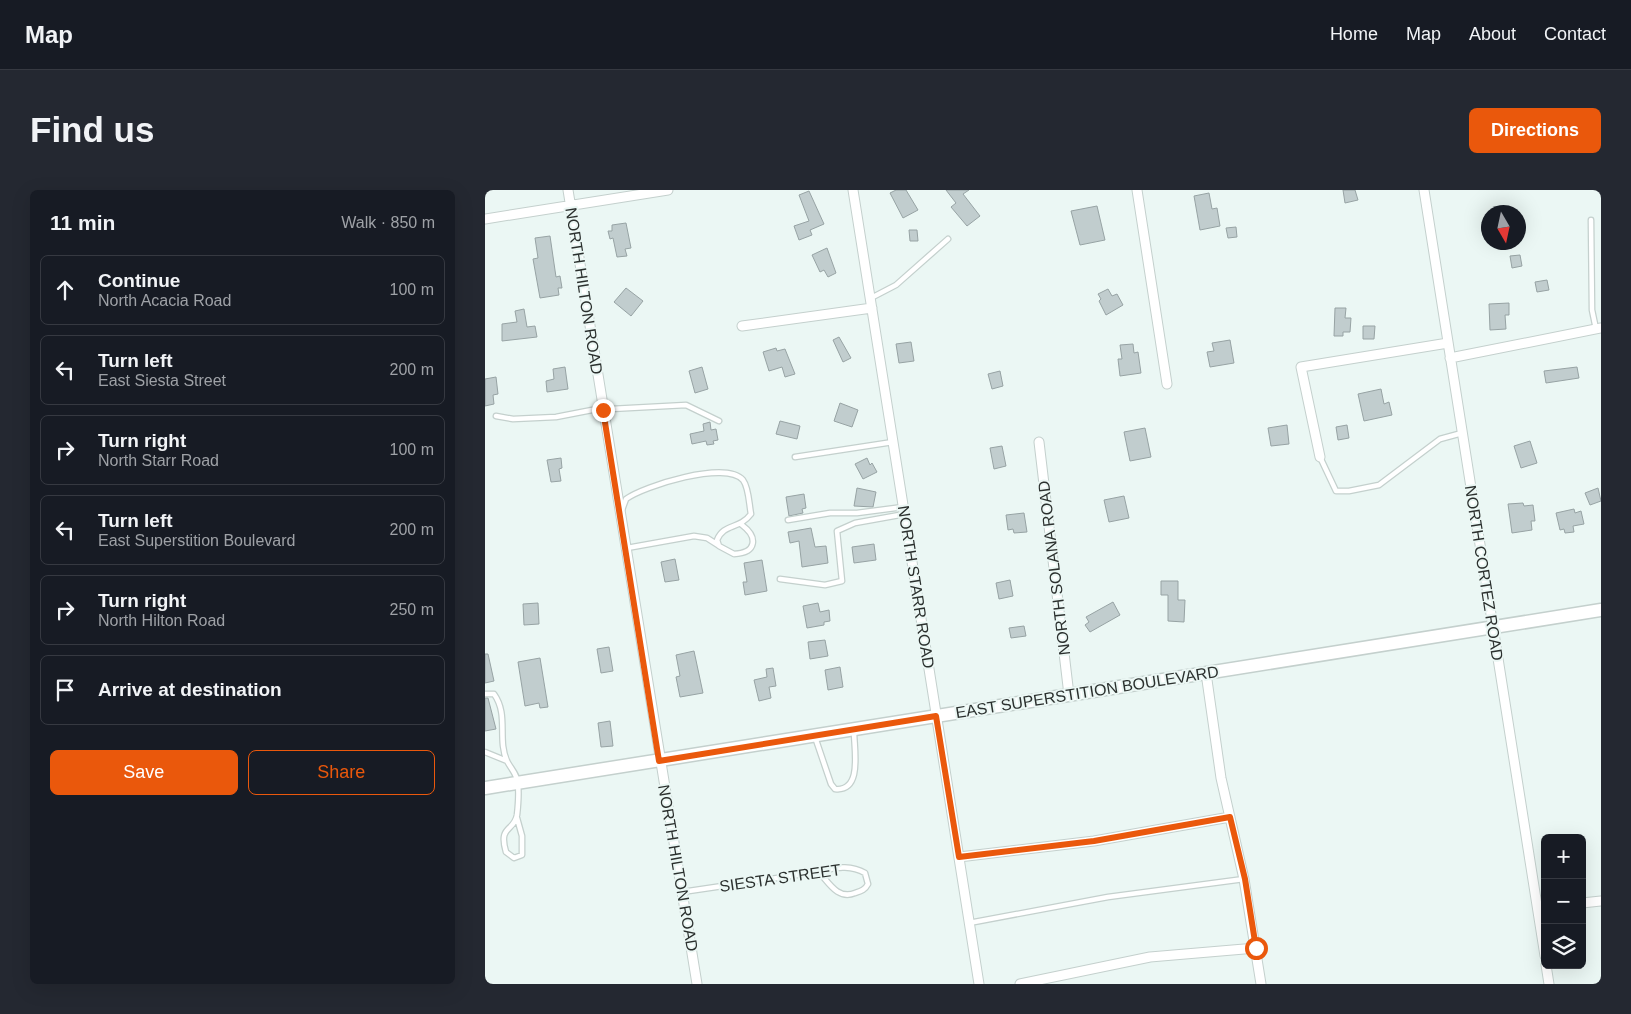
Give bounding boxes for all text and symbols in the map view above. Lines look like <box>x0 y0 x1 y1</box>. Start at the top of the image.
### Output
text: Map <box>25 21 73 48</box>
text: Home <box>1330 24 1378 44</box>
text: Map <box>1406 24 1441 44</box>
text: About <box>1469 24 1516 44</box>
text: Contact <box>1544 24 1606 44</box>
button: Directions <box>1469 108 1601 153</box>
text: Find us <box>30 110 154 149</box>
north arrow <box>1481 205 1526 250</box>
street label: NORTH HILTON ROAD <box>562 206 606 376</box>
text: 11 min <box>50 211 115 234</box>
text: Walk · 850 m <box>341 214 435 231</box>
text: Continue <box>98 270 180 291</box>
icon: ahead <box>51 276 79 304</box>
text: 100 m <box>390 281 434 298</box>
text: North Acacia Road <box>98 292 231 309</box>
text: Turn left <box>98 350 173 371</box>
icon: left <box>51 356 79 384</box>
text: 200 m <box>390 361 434 378</box>
text: East Siesta Street <box>98 372 226 389</box>
route end <box>592 399 615 422</box>
text: Turn right <box>98 430 186 451</box>
icon: right <box>51 436 79 464</box>
text: 100 m <box>390 441 434 458</box>
text: North Starr Road <box>98 452 219 469</box>
street label: NORTH SOLANA ROAD <box>1035 480 1073 656</box>
street label: NORTH CORTEZ ROAD <box>1462 484 1506 662</box>
street label: NORTH STARR ROAD <box>895 504 937 670</box>
text: Turn left <box>98 510 173 531</box>
icon: left <box>51 516 79 544</box>
text: 200 m <box>390 521 434 538</box>
text: East Superstition Boulevard <box>98 532 295 549</box>
text: Turn right <box>98 590 186 611</box>
icon: right <box>51 596 79 624</box>
text: 250 m <box>390 601 434 618</box>
text: North Hilton Road <box>98 612 225 629</box>
street label: EAST SUPERSTITION BOULEVARD <box>954 663 1220 721</box>
icon: arrive <box>51 676 79 704</box>
text: Arrive at destination <box>98 679 282 700</box>
button: Save <box>50 750 238 795</box>
button: Share <box>248 750 435 795</box>
street label: NORTH HILTON ROAD <box>655 783 701 953</box>
map controls <box>1541 834 1586 969</box>
button: + <box>1541 834 1586 879</box>
street label: SIESTA STREET <box>718 861 842 895</box>
button: − <box>1541 879 1586 924</box>
button: layers <box>1541 924 1586 969</box>
route start <box>1245 937 1268 960</box>

